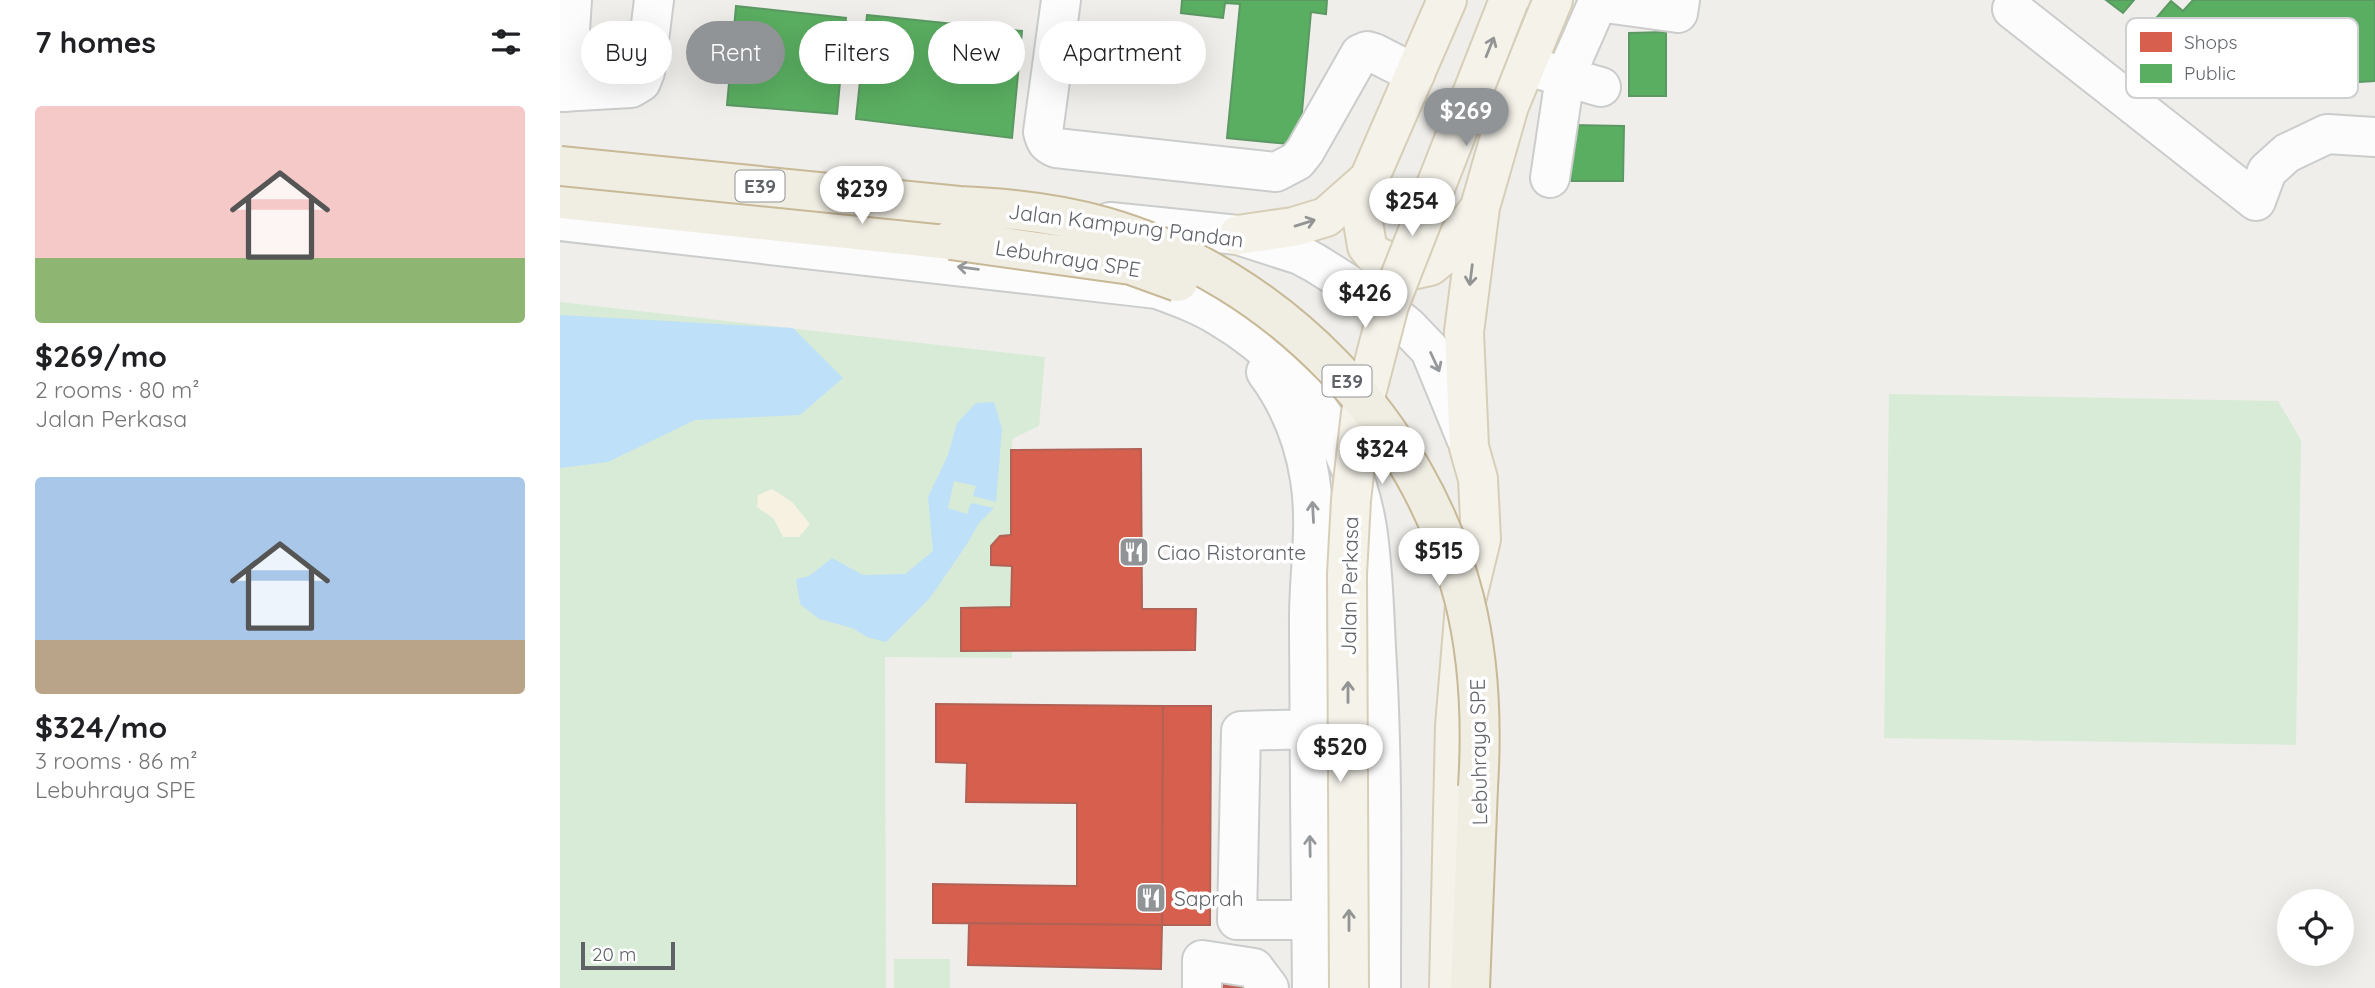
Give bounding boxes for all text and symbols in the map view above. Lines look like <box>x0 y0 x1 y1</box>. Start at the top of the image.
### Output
legend <box>2126 18 2358 98</box>
chip: Buy <box>581 21 672 84</box>
chip: Rent <box>686 21 785 84</box>
chip: Filters <box>799 21 914 84</box>
chip: New <box>928 21 1025 84</box>
chip: Apartment <box>1039 21 1206 84</box>
text: 7 homes <box>35 23 156 61</box>
icon: filters <box>487 23 525 61</box>
text: Shops <box>2184 30 2237 54</box>
one-way arrow <box>1485 37 1498 59</box>
text: Public <box>2184 61 2236 85</box>
pin: $269 <box>1425 88 1507 148</box>
text: $269 <box>1440 96 1492 125</box>
icon: home <box>217 152 343 278</box>
pin: $239 <box>821 166 903 226</box>
road number: E39 <box>736 170 784 202</box>
text: $239 <box>836 174 888 203</box>
pin: $254 <box>1371 178 1453 238</box>
text: $254 <box>1385 186 1439 215</box>
street label: Jalan Kampung Pandan <box>1007 198 1245 252</box>
one-way arrow <box>1294 216 1316 229</box>
street label: Lebuhraya SPE <box>993 234 1143 282</box>
one-way arrow <box>957 261 980 274</box>
one-way arrow <box>1465 263 1478 285</box>
pin: $426 <box>1324 270 1406 330</box>
text: $426 <box>1338 278 1392 307</box>
text: $269/mo <box>35 337 167 375</box>
one-way arrow <box>1429 351 1442 372</box>
road number: E39 <box>1322 366 1372 396</box>
text: 2 rooms · 80 m² <box>35 375 200 404</box>
text: Jalan Perkasa <box>35 404 187 433</box>
pin: $324 <box>1341 426 1423 486</box>
text: $324 <box>1356 434 1408 463</box>
one-way arrow <box>1307 501 1320 524</box>
street label: Jalan Perkasa <box>1335 516 1363 656</box>
icon: home <box>217 523 343 649</box>
pin: $515 <box>1398 528 1480 588</box>
restaurant icon: Ciao Ristorante <box>1117 535 1151 569</box>
text: $515 <box>1414 536 1464 565</box>
place label: Ciao Ristorante <box>1157 539 1306 565</box>
street label: Lebuhraya SPE <box>1464 678 1492 826</box>
one-way arrow <box>1341 681 1355 704</box>
text: $324/mo <box>35 708 167 746</box>
pin: $520 <box>1299 724 1381 784</box>
text: $520 <box>1313 732 1367 761</box>
text: 3 rooms · 86 m² <box>35 746 198 775</box>
text: Lebuhraya SPE <box>35 775 196 804</box>
one-way arrow <box>1304 835 1317 858</box>
restaurant icon: Saprah <box>1134 881 1168 915</box>
place label: Saprah <box>1174 885 1244 911</box>
map controls <box>2277 889 2354 966</box>
button: locate <box>2277 889 2354 966</box>
one-way arrow <box>1342 909 1356 932</box>
scale bar <box>581 939 676 971</box>
text: 20 m <box>592 942 636 966</box>

